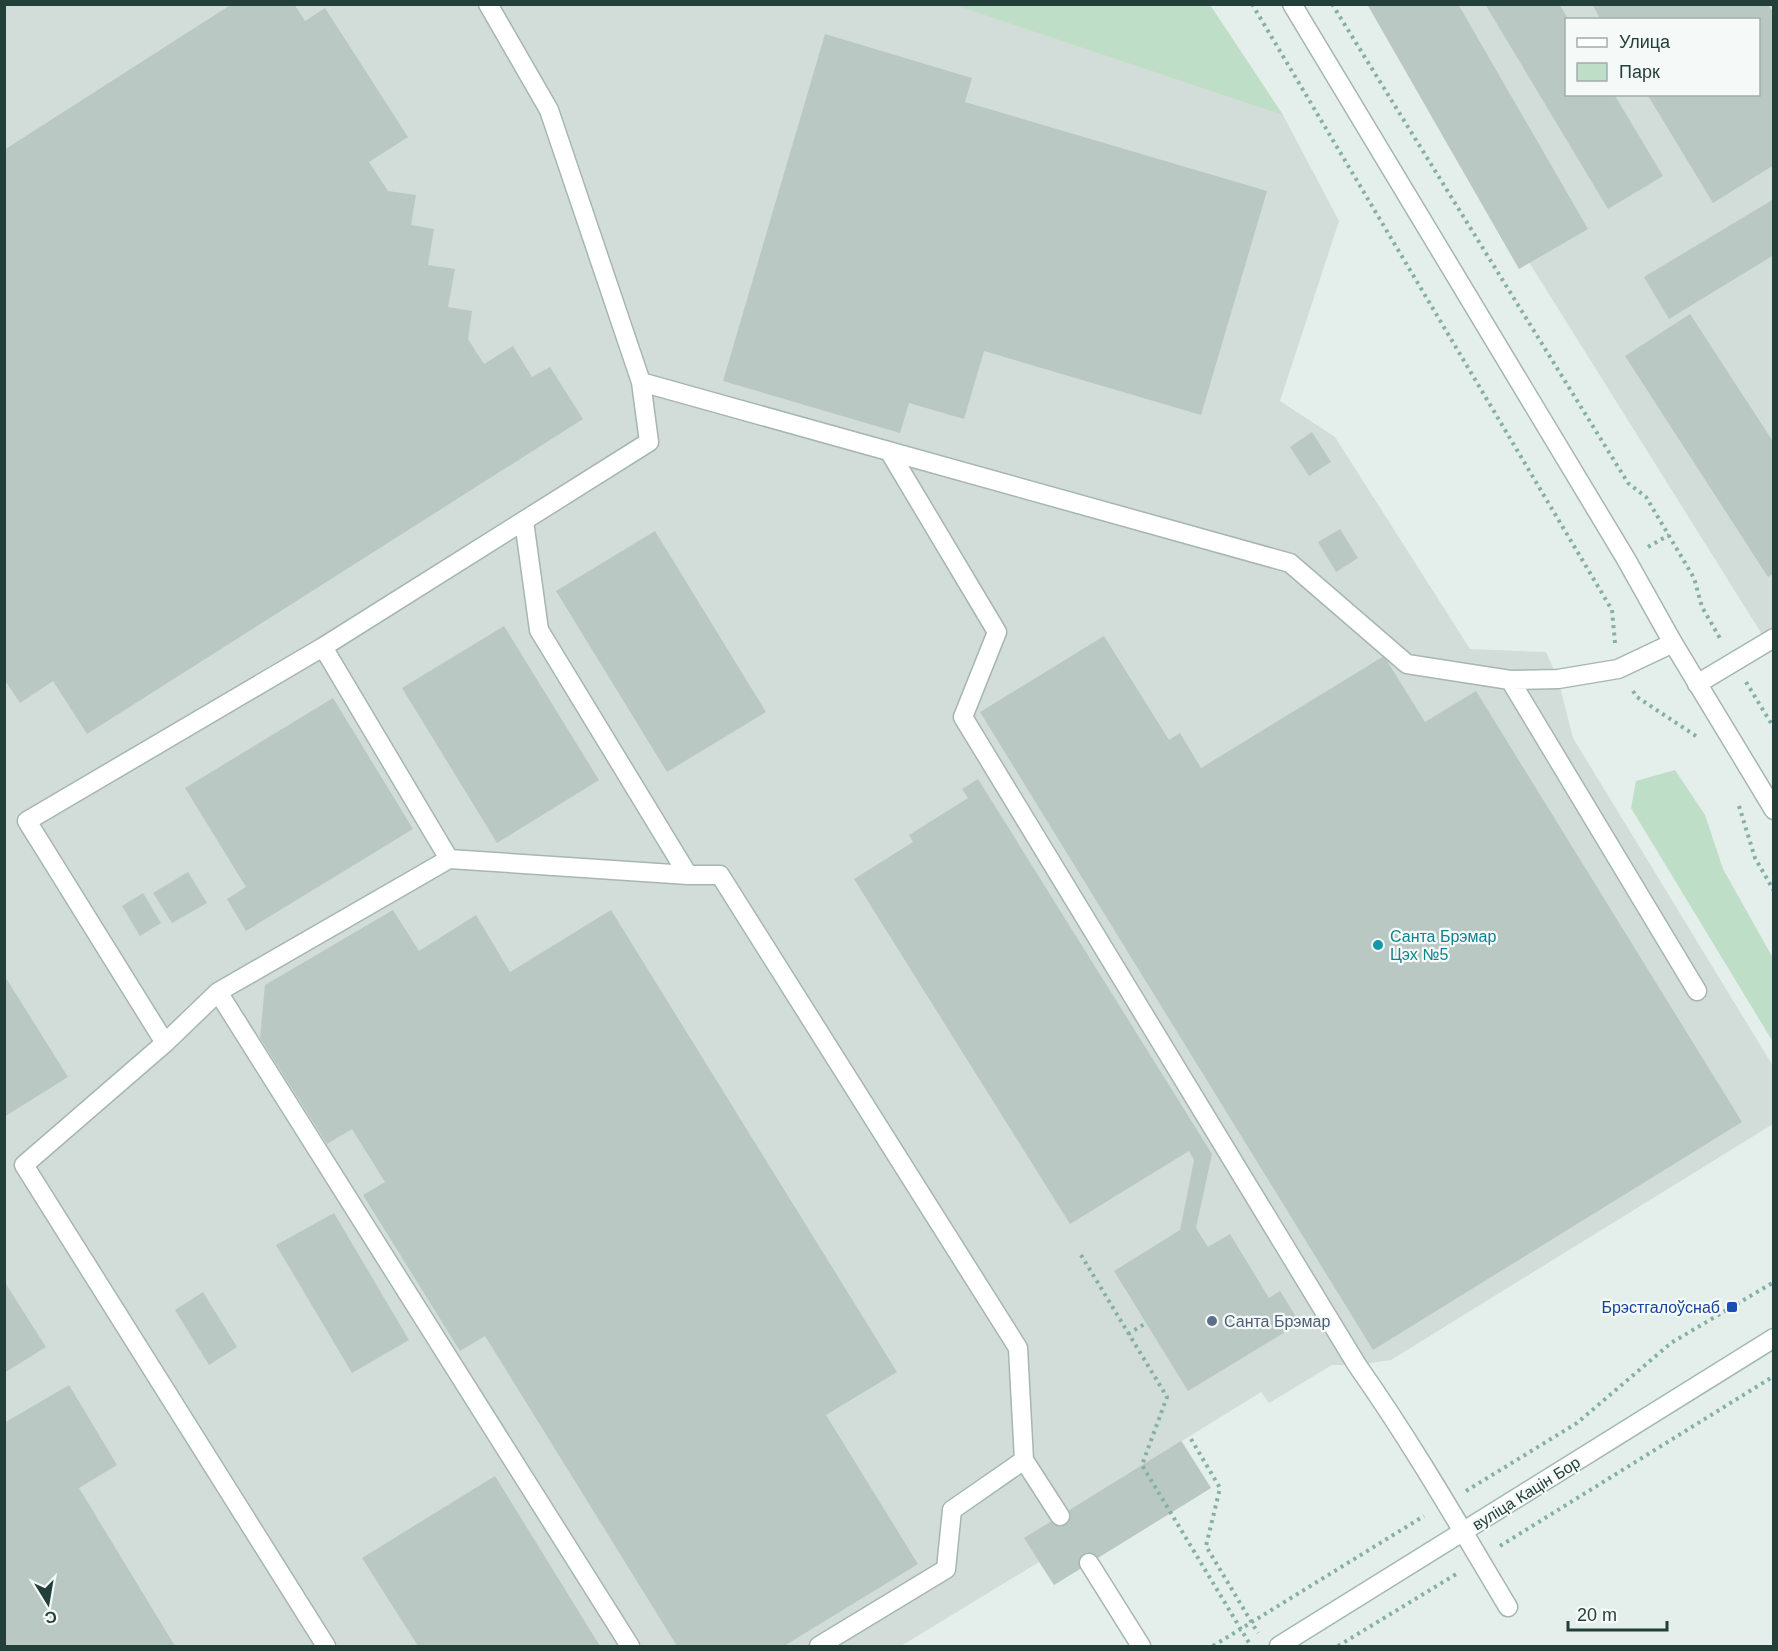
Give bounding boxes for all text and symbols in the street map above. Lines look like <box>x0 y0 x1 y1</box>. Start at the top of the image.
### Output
legend <box>1565 18 1760 96</box>
text: Улица <box>1619 32 1671 52</box>
text: Парк <box>1619 62 1660 82</box>
place label: Санта Брэмар Цэх №5 <box>1390 928 1496 963</box>
marker: Санта Брэмар Цэх №5 <box>1371 938 1385 952</box>
place label: Брэстгалоўснаб <box>1601 1299 1720 1316</box>
marker: Брэстгалоўснаб <box>1725 1300 1739 1314</box>
place label: Санта Брэмар <box>1224 1313 1330 1330</box>
marker: Санта Брэмар <box>1205 1314 1219 1328</box>
street label: вуліца Кацін Бор <box>1469 1453 1583 1533</box>
north arrow <box>18 1573 78 1633</box>
scale bar <box>1568 1594 1667 1632</box>
text: 20 m <box>1577 1605 1617 1625</box>
text: С <box>43 1608 58 1627</box>

